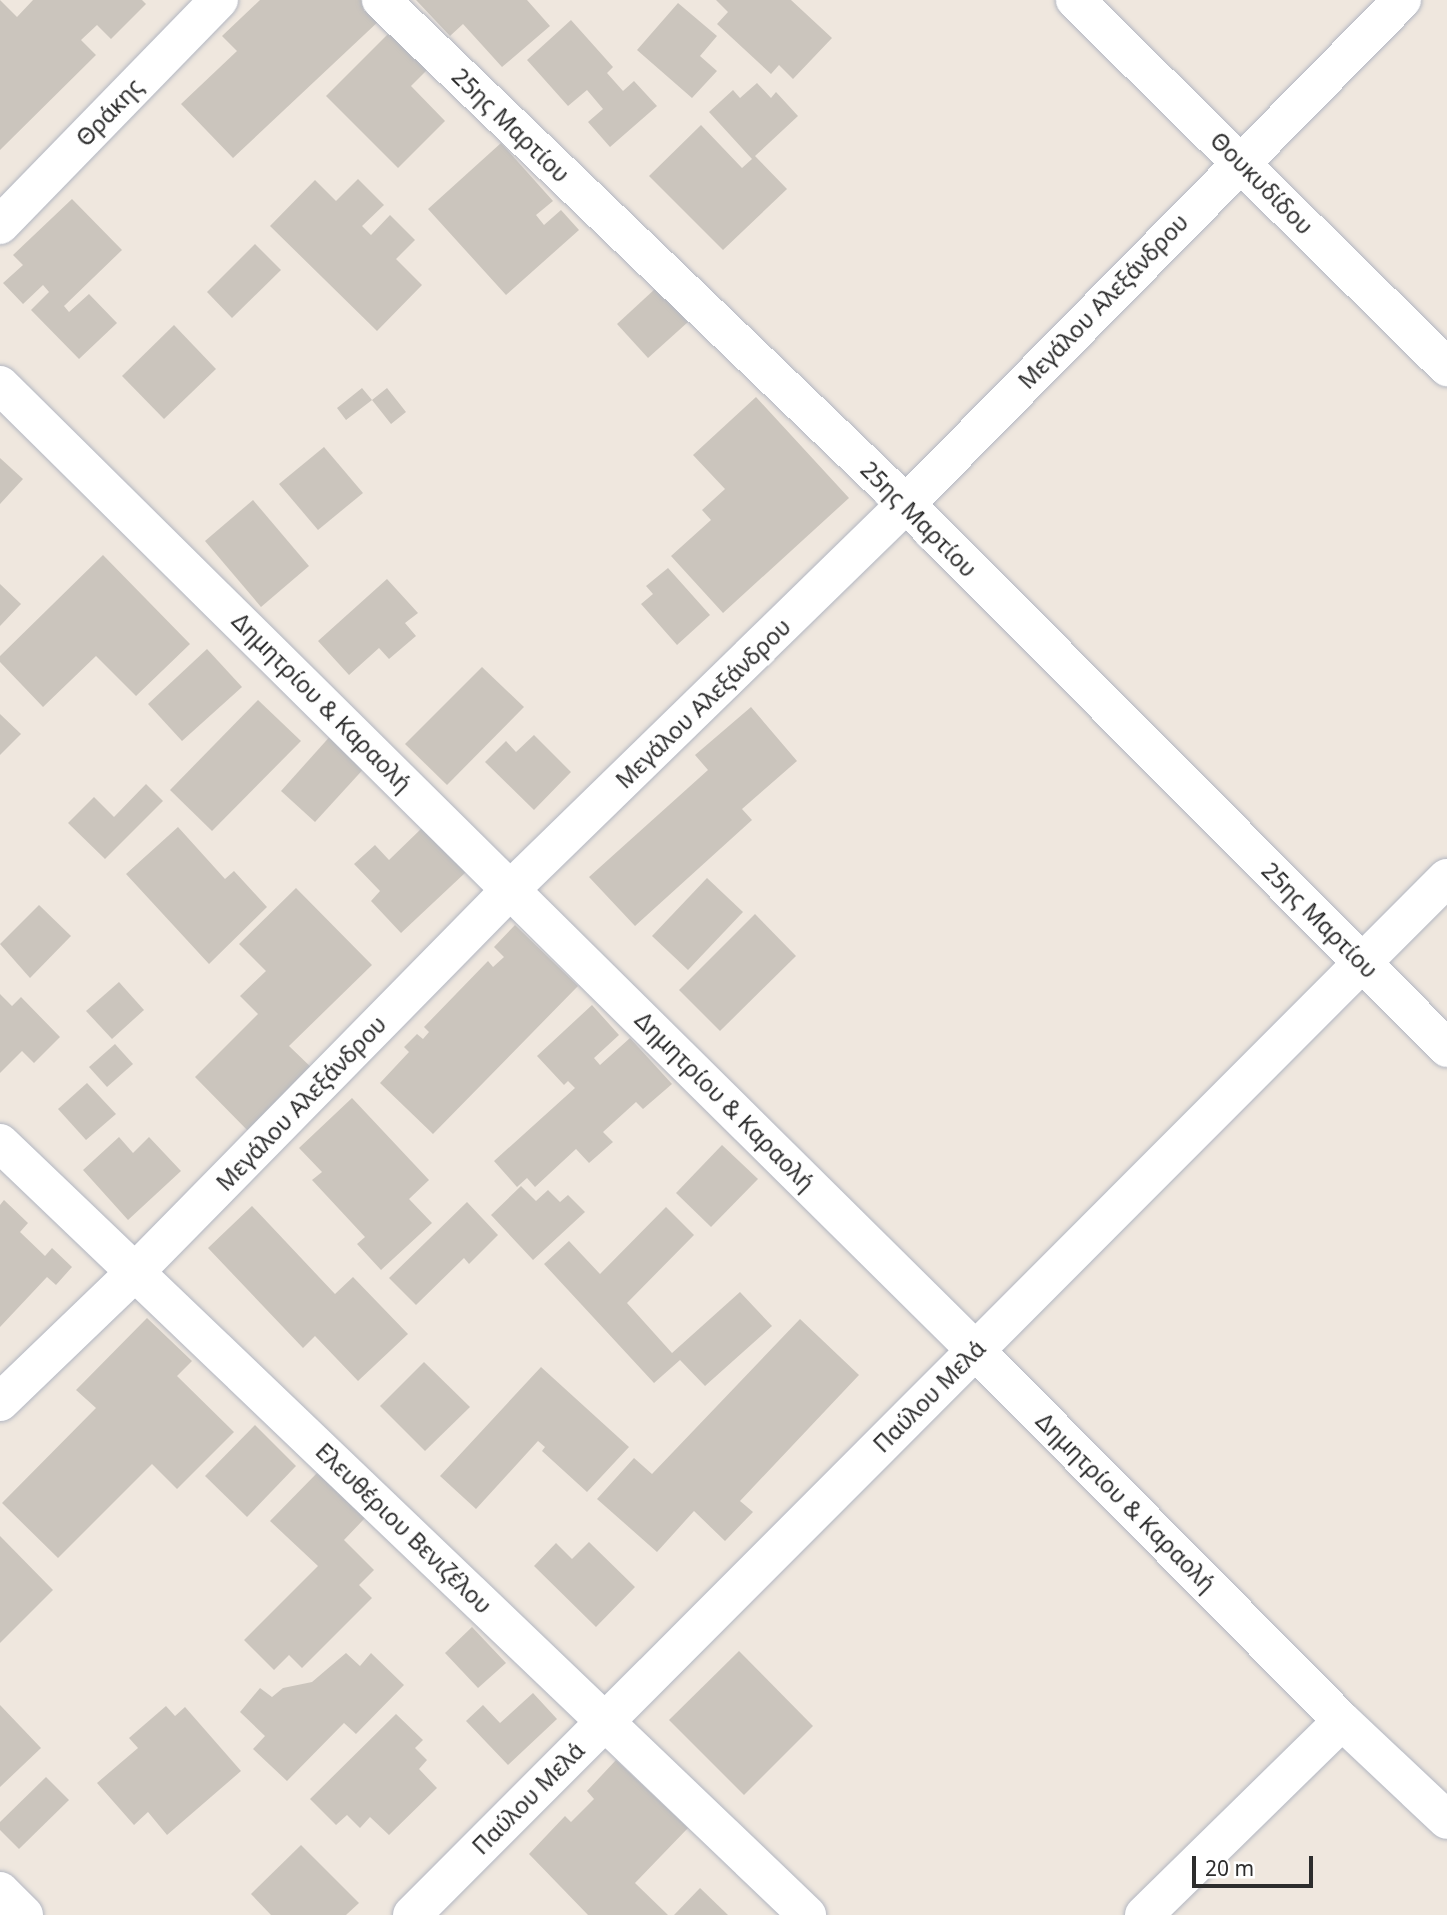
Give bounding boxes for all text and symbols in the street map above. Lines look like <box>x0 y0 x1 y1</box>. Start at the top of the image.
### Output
street label: 25ης Μαρτίου <box>447 62 575 188</box>
street label: Θράκης <box>70 72 148 152</box>
street label: Θουκυδίδου <box>1205 126 1319 240</box>
street label: Μεγάλου Αλεξάνδρου <box>1012 208 1194 394</box>
street label: 25ης Μαρτίου <box>855 455 983 583</box>
street label: Δημητρίου & Καραολή <box>227 607 417 797</box>
street label: Μεγάλου Αλεξάνδρου <box>610 612 796 794</box>
street label: 25ης Μαρτίου <box>1256 856 1384 984</box>
street label: Δημητρίου & Καραολή <box>630 1006 820 1196</box>
street label: Μεγάλου Αλεξάνδρου <box>210 1010 392 1196</box>
street label: Παύλου Μελά <box>867 1334 991 1458</box>
street label: Δημητρίου & Καραολή <box>1031 1407 1221 1597</box>
street label: Ελευθέριου Βενιζέλου <box>310 1437 498 1619</box>
street label: Παύλου Μελά <box>466 1736 590 1860</box>
scale bar <box>1195 1842 1316 1886</box>
text: 20 m <box>1205 1854 1254 1882</box>

